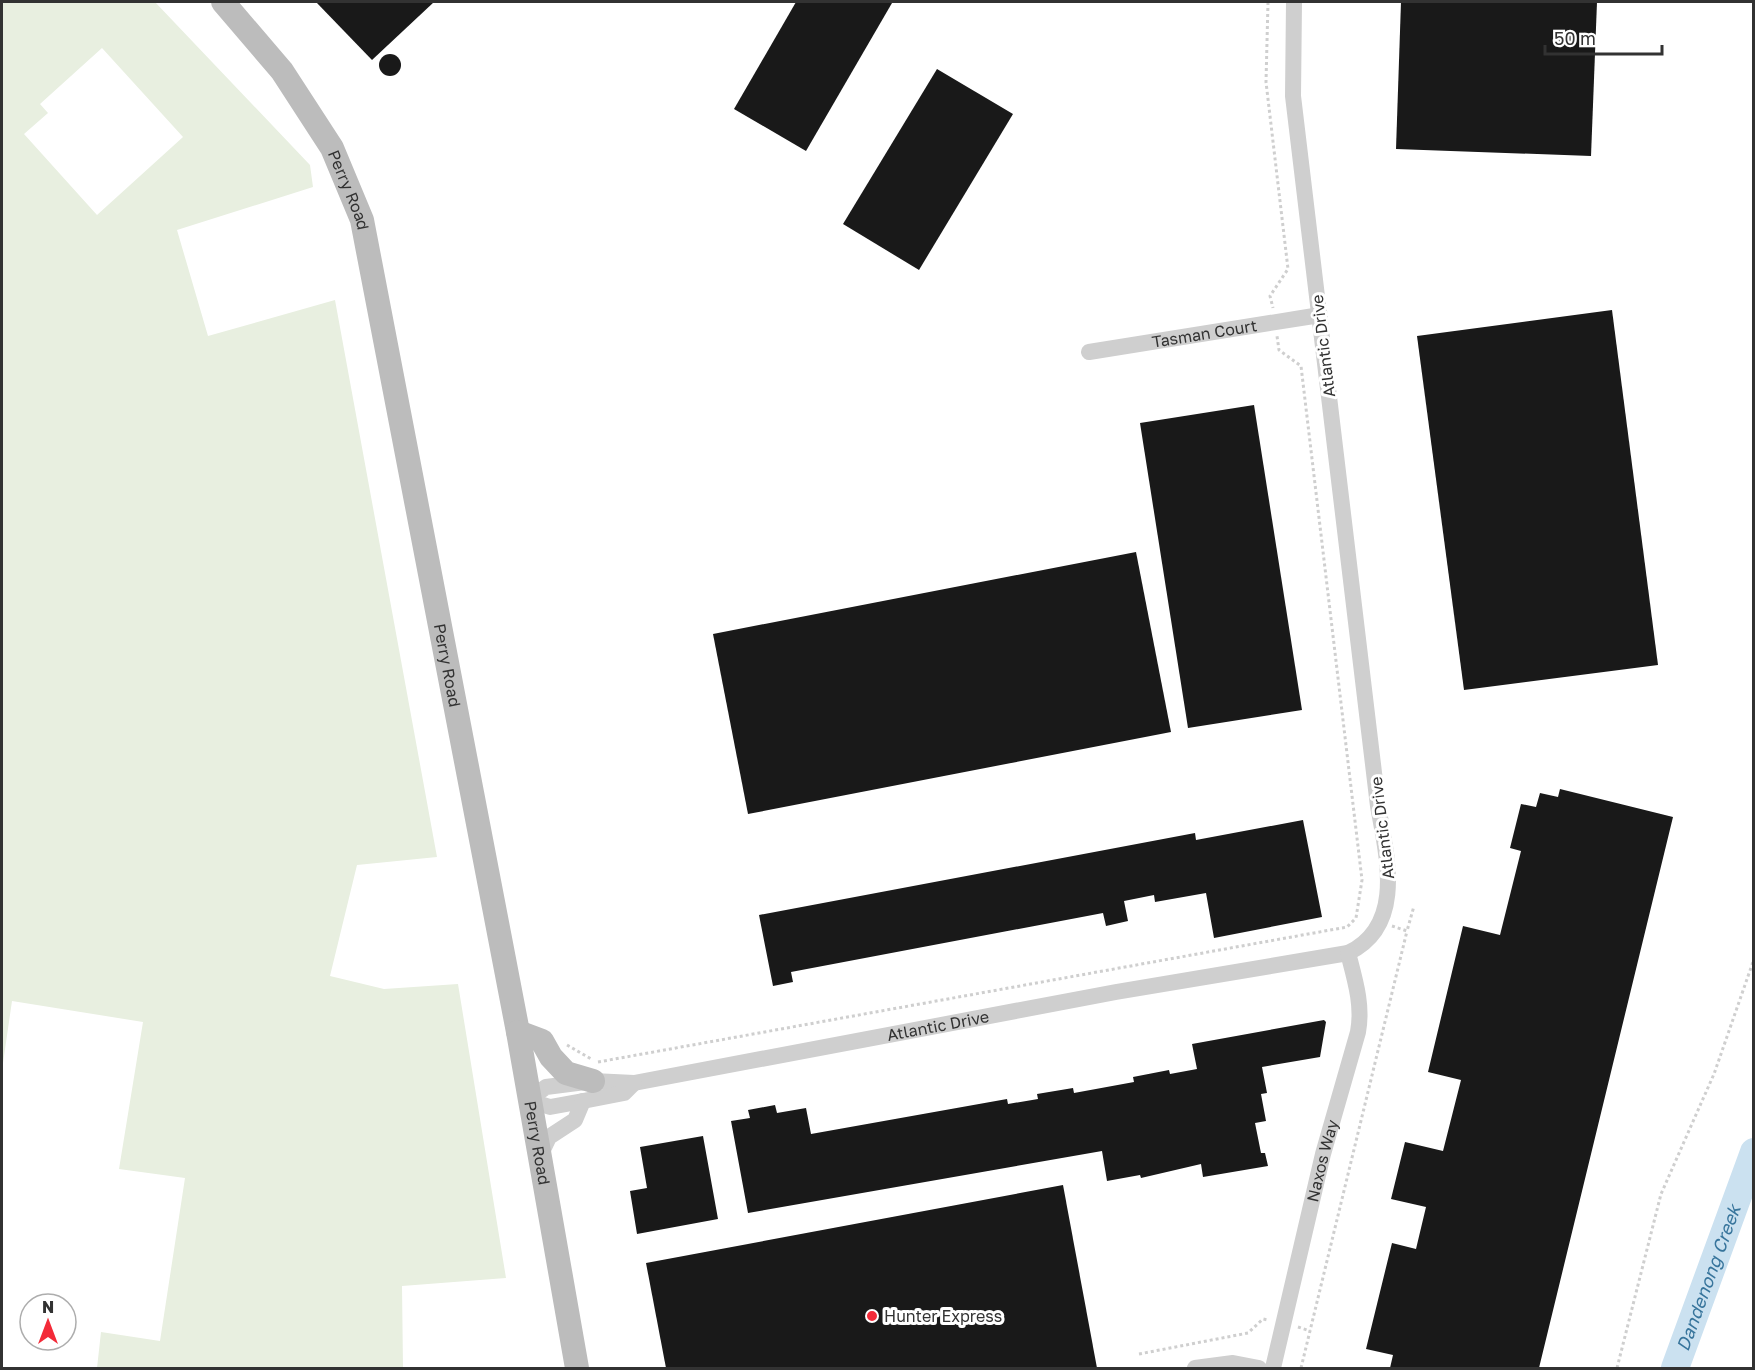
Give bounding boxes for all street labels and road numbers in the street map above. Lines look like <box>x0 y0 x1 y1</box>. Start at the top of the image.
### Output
street label: Perry Road <box>324 147 374 232</box>
street label: Atlantic Drive <box>1307 293 1339 399</box>
street label: Tasman Court <box>1150 315 1259 352</box>
street label: Perry Road <box>430 622 465 709</box>
street label: Atlantic Drive <box>1366 775 1398 881</box>
street label: Atlantic Drive <box>885 1006 991 1045</box>
street label: Perry Road <box>520 1099 555 1186</box>
street label: Naxos Way <box>1302 1117 1342 1204</box>

